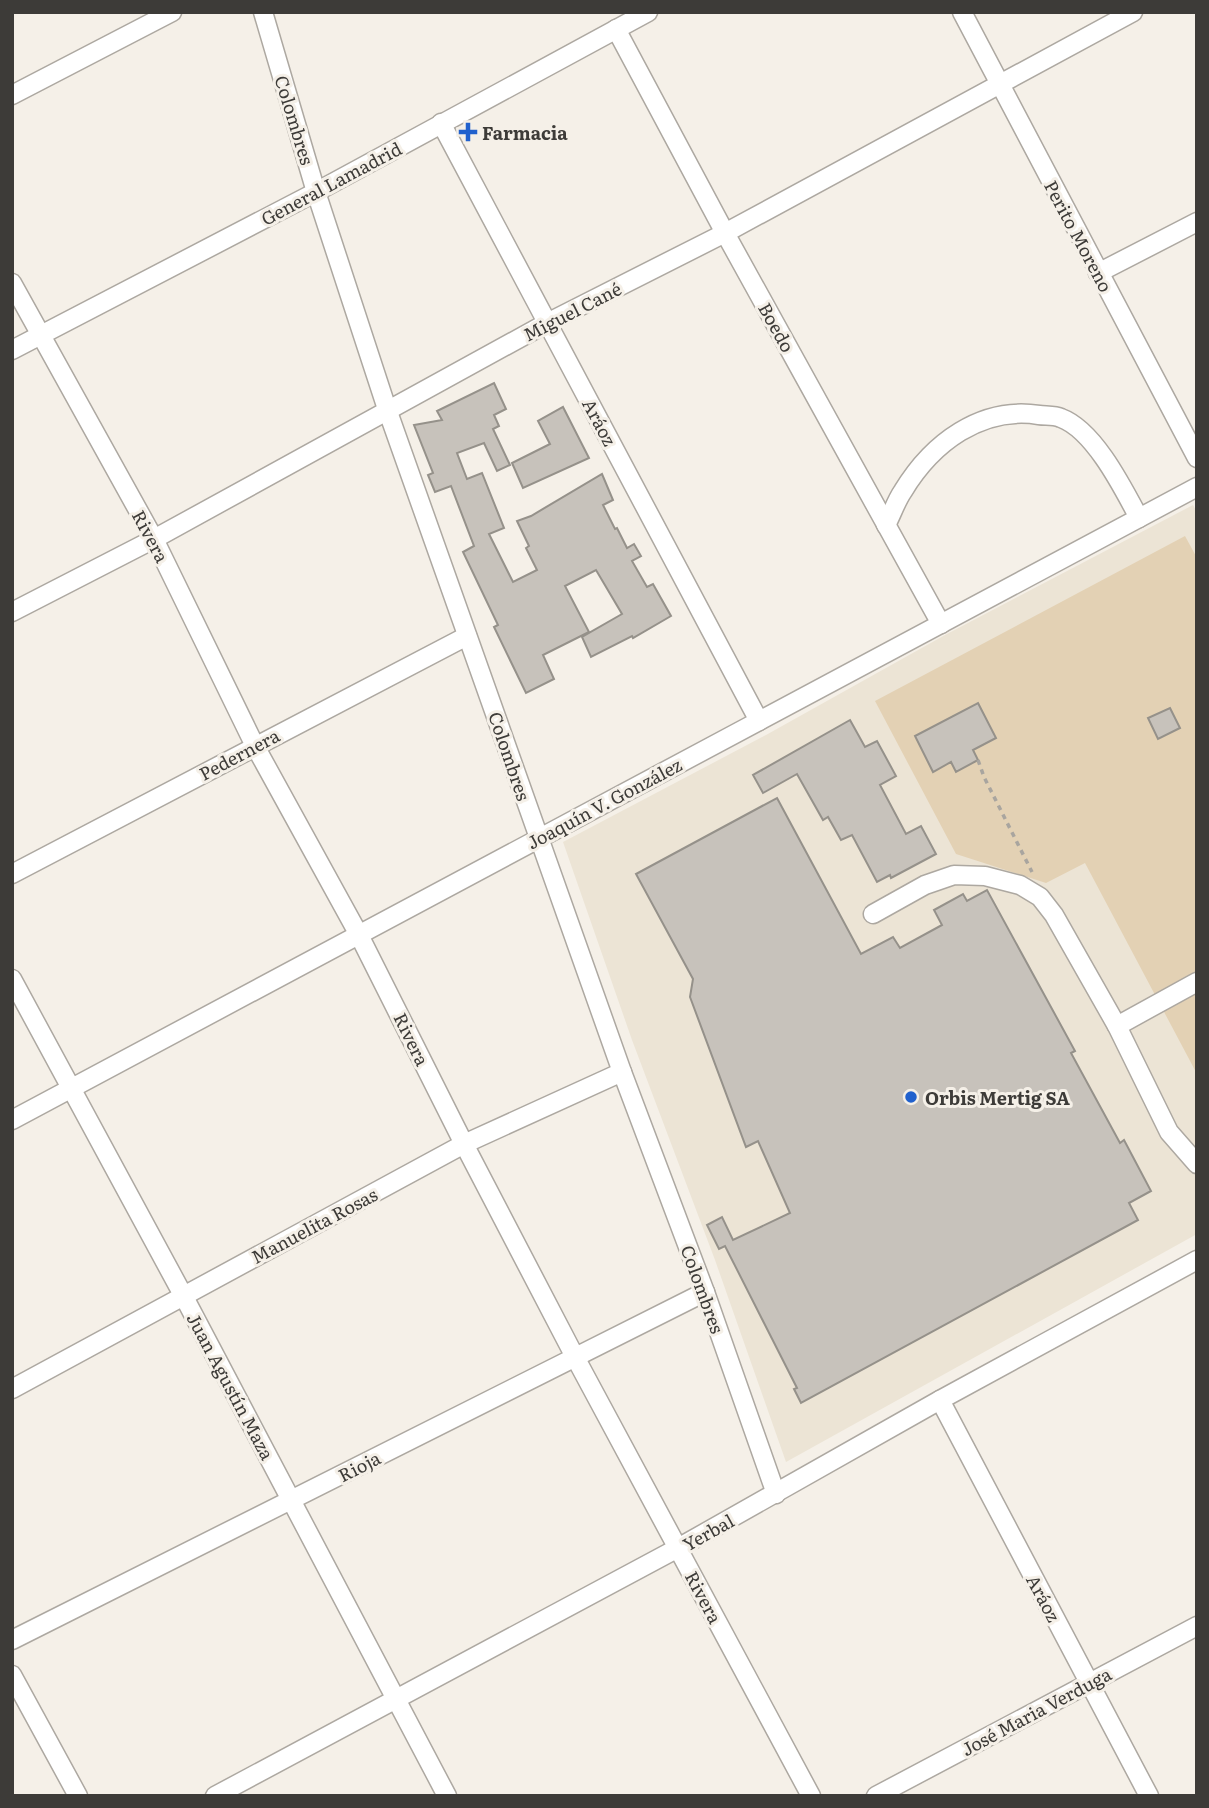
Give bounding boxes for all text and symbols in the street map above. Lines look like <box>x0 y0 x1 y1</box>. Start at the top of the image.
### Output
street label: Colombres <box>269 72 321 168</box>
place label: Farmacia <box>482 119 568 146</box>
marker: Farmacia <box>460 124 476 140</box>
street label: General Lamadrid <box>256 134 406 232</box>
street label: Perito Moreno <box>1038 175 1120 297</box>
street label: Miguel Cané <box>518 275 626 347</box>
street label: Boedo <box>752 297 802 357</box>
street label: Aráoz <box>576 394 624 451</box>
street label: Rivera <box>126 505 176 567</box>
street label: Colombres <box>482 708 538 804</box>
street label: Pedernera <box>194 721 284 787</box>
street label: Joaquín V. González <box>522 751 687 855</box>
street label: Rivera <box>388 1008 437 1070</box>
place label: Orbis Mertig SA <box>925 1084 1070 1111</box>
marker: Orbis Mertig SA <box>903 1089 919 1105</box>
street label: Manuelita Rosas <box>246 1180 382 1270</box>
street label: Colombres <box>675 1241 731 1337</box>
street label: Juan Agustín Maza <box>181 1308 281 1465</box>
street label: Rioja <box>333 1444 385 1488</box>
street label: Yerbal <box>677 1507 739 1557</box>
street label: Rivera <box>679 1566 729 1628</box>
street label: Aráoz <box>1020 1570 1068 1627</box>
street label: José Maria Verduga <box>956 1660 1116 1762</box>

